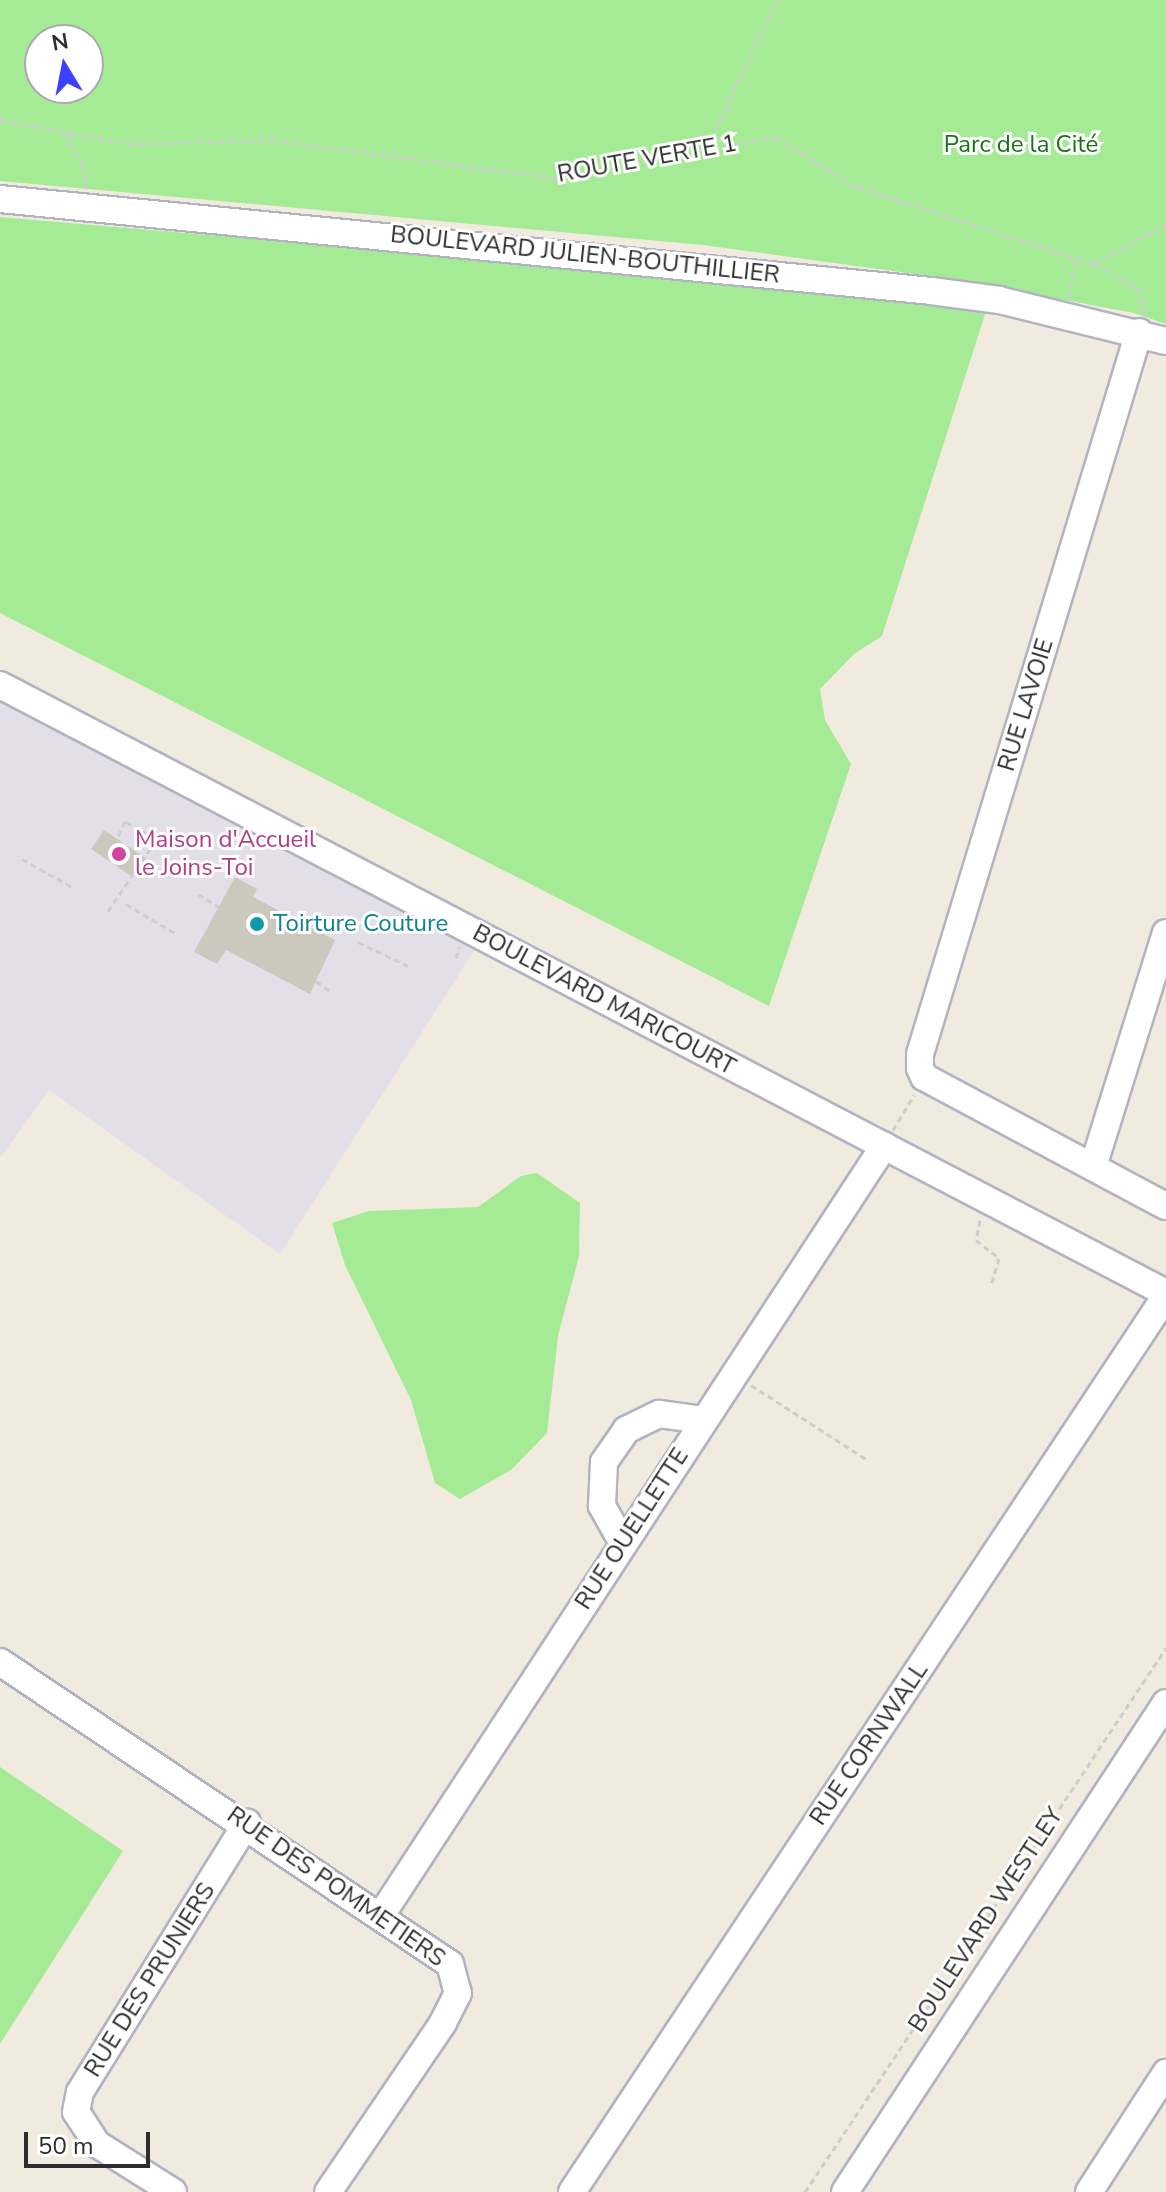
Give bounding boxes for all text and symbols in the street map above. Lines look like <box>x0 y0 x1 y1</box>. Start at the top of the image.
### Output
north arrow <box>24 24 104 104</box>
text: N <box>49 26 71 59</box>
street label: ROUTE VERTE 1 <box>555 129 739 189</box>
park label: Parc de la Cité <box>944 131 1098 159</box>
street label: BOULEVARD JULIEN-BOUTHILLIER <box>389 220 781 290</box>
street label: RUE LAVOIE <box>992 635 1060 775</box>
place label: Maison d'Accueil le Joins-Toi <box>135 826 316 882</box>
marker: Maison d'Accueil le Joins-Toi <box>110 845 128 863</box>
place label: Toirture Couture <box>273 910 448 938</box>
marker: Toirture Couture <box>248 915 266 933</box>
street label: BOULEVARD MARICOURT <box>468 918 740 1082</box>
street label: RUE OUELLETTE <box>569 1443 695 1615</box>
street label: RUE CORNWALL <box>804 1657 934 1831</box>
street label: RUE DES POMMETIERS <box>221 1801 451 1973</box>
street label: BOULEVARD WESTLEY <box>903 1802 1069 2038</box>
street label: RUE DES PRUNIERS <box>79 1878 221 2082</box>
scale bar <box>28 2116 154 2166</box>
text: 50 m <box>38 2130 94 2162</box>

